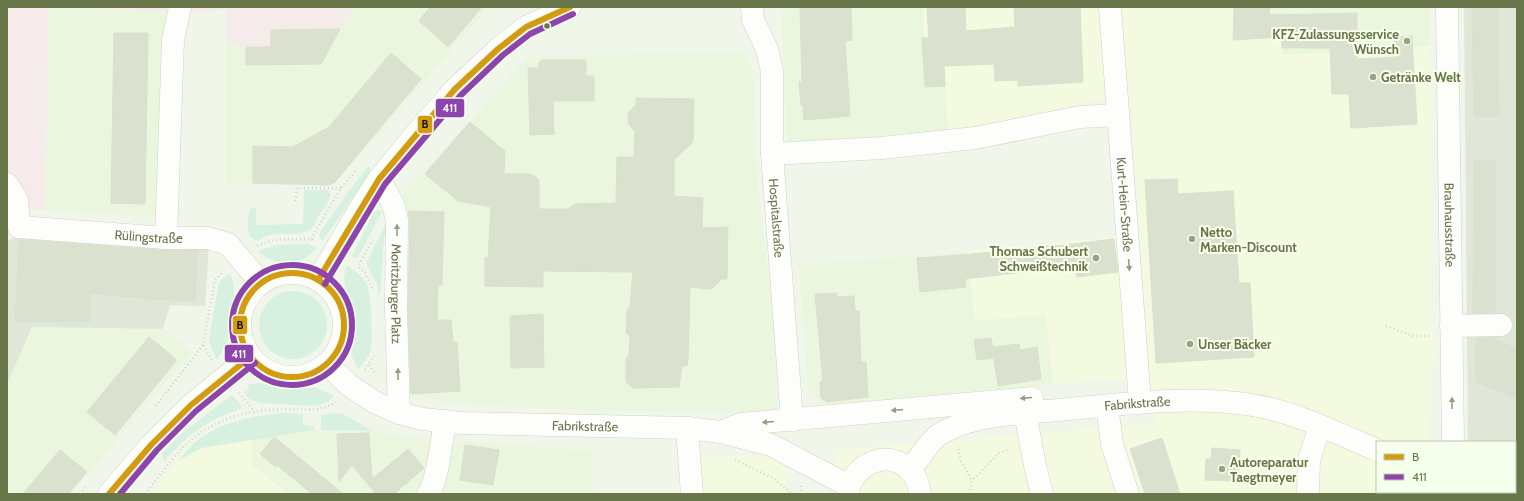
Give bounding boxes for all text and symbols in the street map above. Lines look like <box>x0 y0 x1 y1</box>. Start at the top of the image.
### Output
unlabelled marker <box>542 21 552 31</box>
place label: KFZ-Zulassungsservice Wünsch <box>1272 26 1399 57</box>
marker: KFZ-Zulassungsservice Wünsch <box>1402 36 1412 46</box>
place label: Getränke Welt <box>1381 69 1461 85</box>
marker: Getränke Welt <box>1368 72 1378 82</box>
line badge: 411 <box>435 98 465 118</box>
text: 411 <box>443 101 457 115</box>
line badge: B <box>417 115 433 134</box>
text: B <box>422 117 429 131</box>
street label: Kurt-Hein-Straße <box>1113 156 1137 253</box>
street label: Hospitalstraße <box>766 178 788 259</box>
street label: Brauhausstraße <box>1441 183 1459 268</box>
one-way arrow <box>394 223 400 236</box>
place label: Netto Marken-Discount <box>1200 224 1297 255</box>
street label: Rülingstraße <box>114 226 183 246</box>
marker: Netto Marken-Discount <box>1187 234 1197 244</box>
place label: Thomas Schubert Schweißtechnik <box>989 243 1089 274</box>
street label: Moritzburger Platz <box>388 244 405 344</box>
marker: Thomas Schubert Schweißtechnik <box>1091 253 1101 263</box>
one-way arrow <box>1125 259 1132 271</box>
line badge: B <box>232 315 248 335</box>
text: B <box>237 318 244 332</box>
place label: Unser Bäcker <box>1198 336 1272 352</box>
marker: Unser Bäcker <box>1185 339 1195 349</box>
line badge: 411 <box>224 344 254 363</box>
text: 411 <box>232 347 246 361</box>
one-way arrow <box>395 367 401 380</box>
street label: Fabrikstraße <box>1103 393 1171 414</box>
one-way arrow <box>1020 395 1032 402</box>
one-way arrow <box>1449 396 1455 409</box>
one-way arrow <box>891 406 903 413</box>
street label: Fabrikstraße <box>552 417 619 434</box>
one-way arrow <box>762 419 774 425</box>
legend <box>1376 441 1516 493</box>
text: B <box>1412 449 1419 464</box>
place label: Autoreparatur Taegtmeyer <box>1230 454 1309 485</box>
marker: Autoreparatur Taegtmeyer <box>1217 464 1227 474</box>
text: 411 <box>1412 469 1427 484</box>

